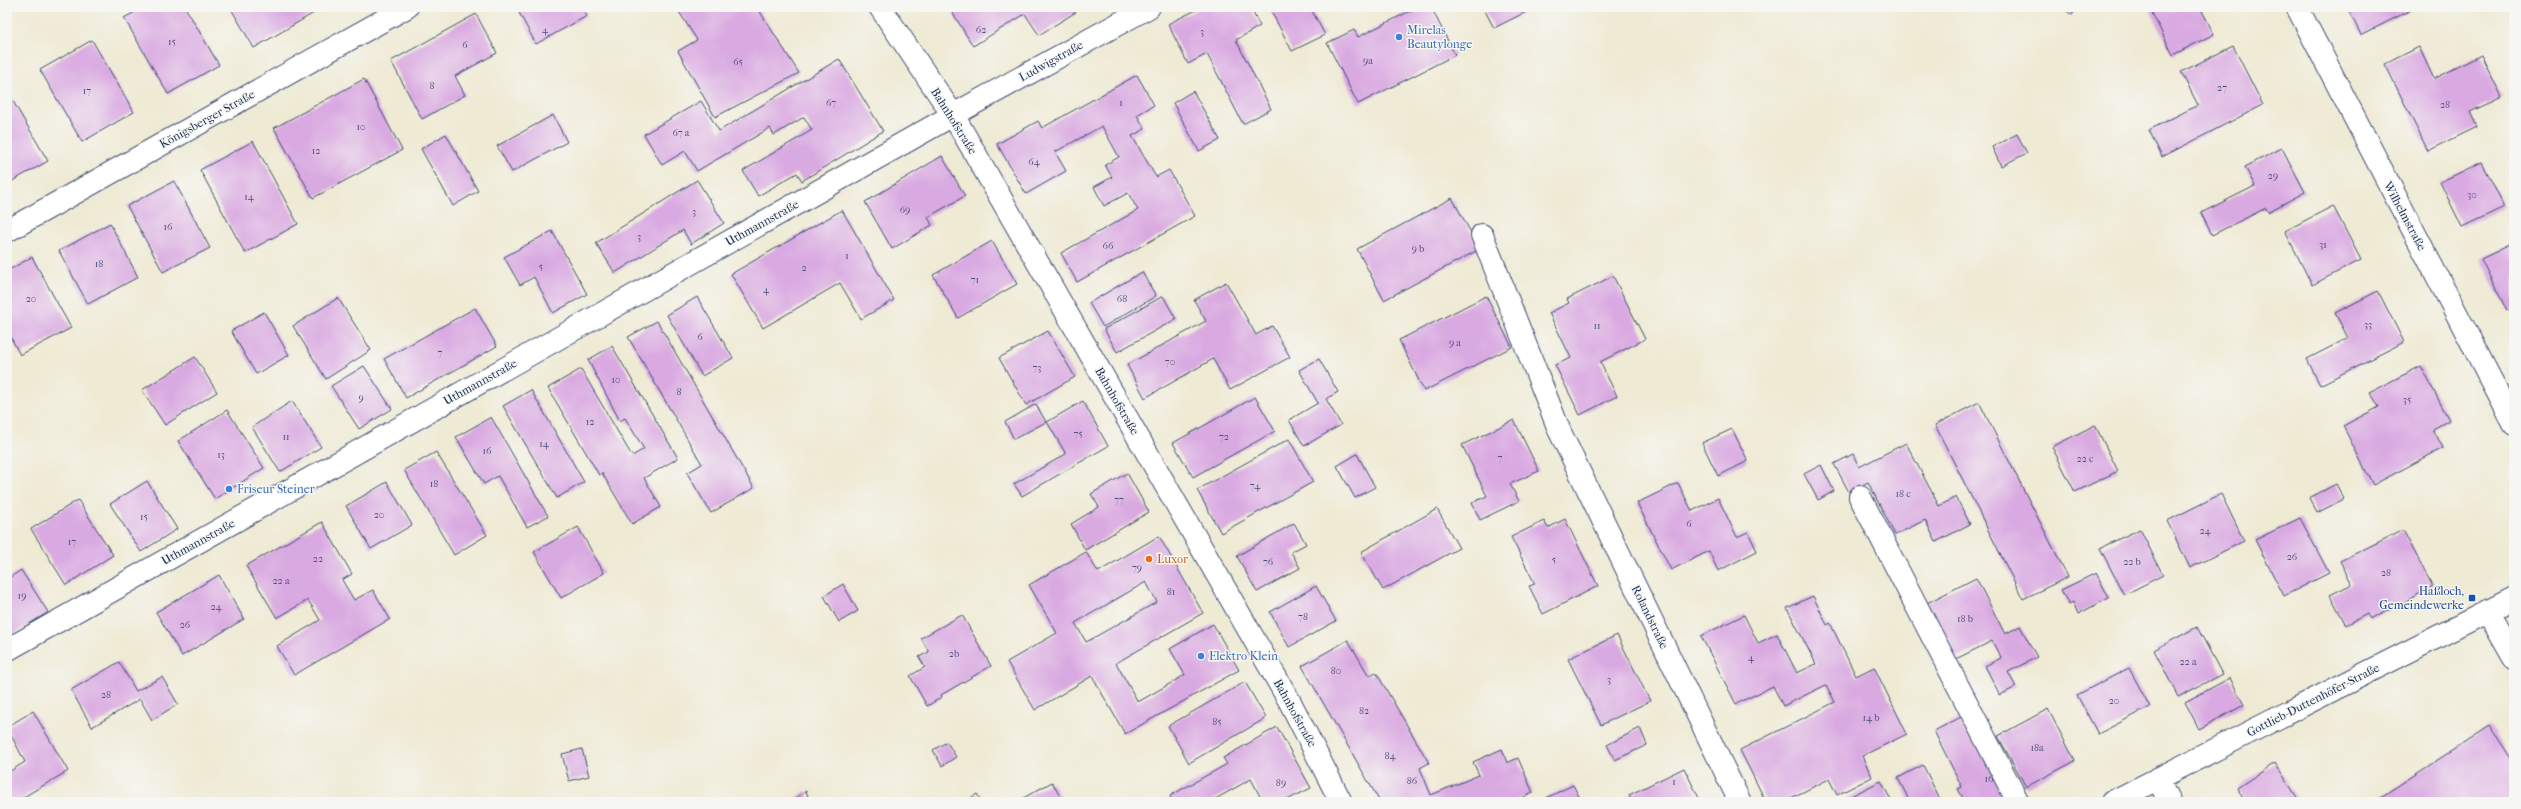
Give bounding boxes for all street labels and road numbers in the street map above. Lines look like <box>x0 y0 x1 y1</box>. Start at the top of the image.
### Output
street label: Ludwigstraße <box>1016 38 1086 84</box>
street label: Bahnhofstraße <box>928 85 980 157</box>
street label: Königsberger Straße <box>157 87 257 151</box>
street label: Wilhelmstraße <box>2380 178 2429 253</box>
street label: Uthmannstraße <box>723 197 801 249</box>
street label: Uthmannstraße <box>441 356 519 408</box>
street label: Bahnhofstraße <box>1092 365 1142 437</box>
street label: Uthmannstraße <box>159 516 237 568</box>
street label: Rolandstraße <box>1629 583 1671 651</box>
street label: Gottlieb-Duttenhöfer-Straße <box>2244 660 2382 740</box>
street label: Bahnhofstraße <box>1271 677 1319 749</box>

